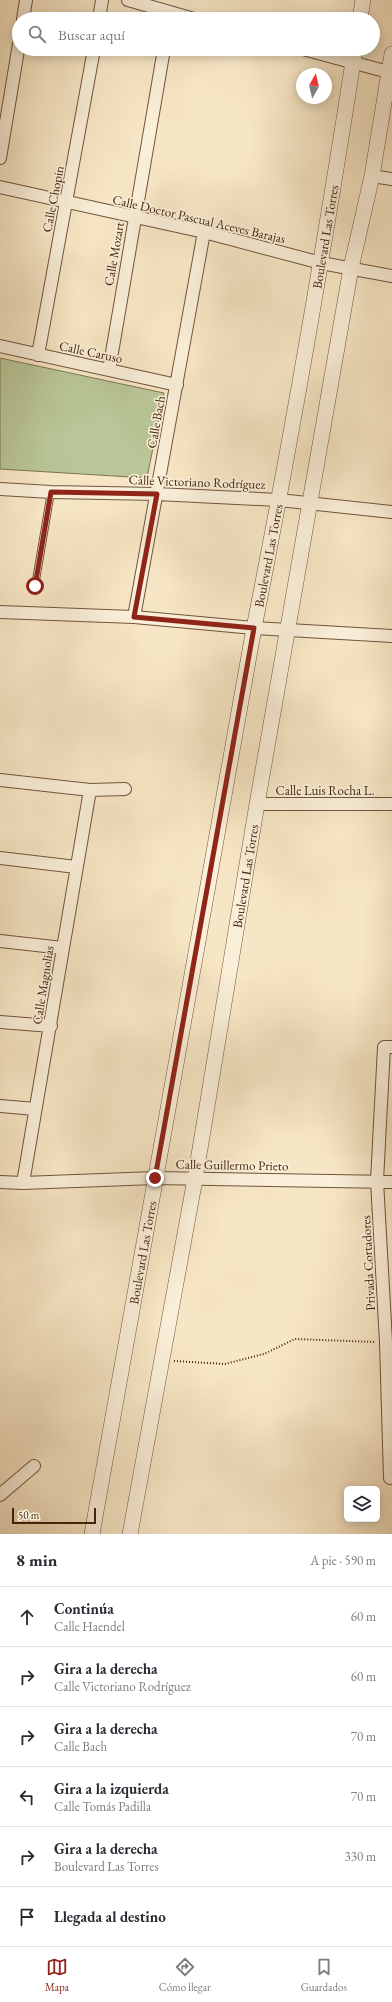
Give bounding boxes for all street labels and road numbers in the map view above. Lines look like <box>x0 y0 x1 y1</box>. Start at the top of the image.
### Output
street label: Calle Chopin <box>38 164 68 234</box>
street label: Boulevard Las Torres <box>308 184 342 290</box>
street label: Calle Doctor Pascual Aceves Barajas <box>111 191 287 247</box>
street label: Calle Mozart <box>100 221 128 287</box>
street label: Calle Caruso <box>58 337 124 367</box>
street label: Calle Bach <box>143 394 169 450</box>
street label: Calle Victoriano Rodríguez <box>128 471 266 493</box>
street label: Boulevard Las Torres <box>250 503 286 609</box>
street label: Calle Luis Rocha L. <box>276 782 374 799</box>
street label: Boulevard Las Torres <box>228 823 262 929</box>
street label: Calle Magnolias <box>28 944 58 1026</box>
street label: Calle Guillermo Prieto <box>175 1156 289 1174</box>
street label: Boulevard Las Torres <box>125 1199 160 1306</box>
street label: Privada Cortadores <box>357 1215 379 1311</box>

